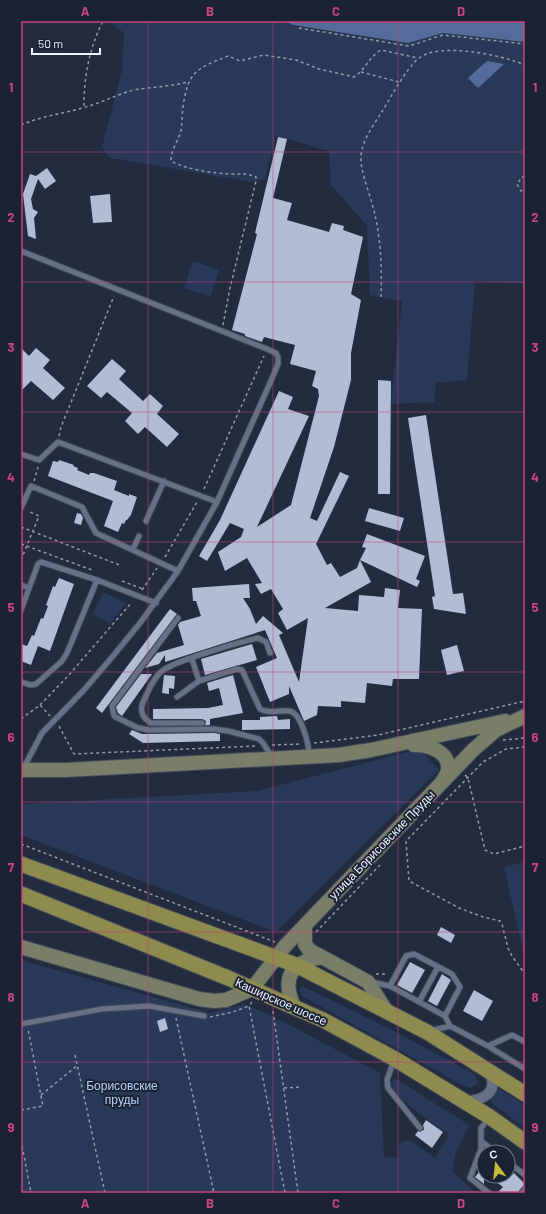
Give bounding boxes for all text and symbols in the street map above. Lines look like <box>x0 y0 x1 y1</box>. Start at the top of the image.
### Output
text: A <box>81 3 90 19</box>
text: B <box>206 3 214 19</box>
text: C <box>332 3 340 19</box>
text: D <box>457 3 465 19</box>
scale bar <box>32 30 100 56</box>
text: 50 m <box>38 36 63 50</box>
text: 1 <box>9 79 13 95</box>
text: 1 <box>533 79 537 95</box>
text: 2 <box>7 209 15 225</box>
text: 2 <box>531 209 539 225</box>
text: 3 <box>7 339 15 355</box>
text: 3 <box>531 339 539 355</box>
text: 4 <box>7 469 15 485</box>
text: 4 <box>531 469 539 485</box>
text: 5 <box>7 599 15 615</box>
text: 5 <box>531 599 539 615</box>
text: 6 <box>8 729 15 745</box>
text: 6 <box>532 729 539 745</box>
street label: улица Борисовские Пруды <box>326 787 438 902</box>
text: 7 <box>8 859 15 875</box>
text: 7 <box>532 859 539 875</box>
street label: Каширское шоссе <box>233 975 330 1029</box>
text: 8 <box>7 989 15 1005</box>
text: 8 <box>531 989 539 1005</box>
park label: Борисовские пруды <box>86 1078 158 1107</box>
text: 9 <box>8 1119 15 1135</box>
text: 9 <box>532 1119 539 1135</box>
north arrow <box>476 1144 516 1184</box>
text: С <box>488 1147 499 1161</box>
text: A <box>81 1195 90 1211</box>
text: B <box>206 1195 214 1211</box>
text: C <box>332 1195 340 1211</box>
text: D <box>457 1195 465 1211</box>

